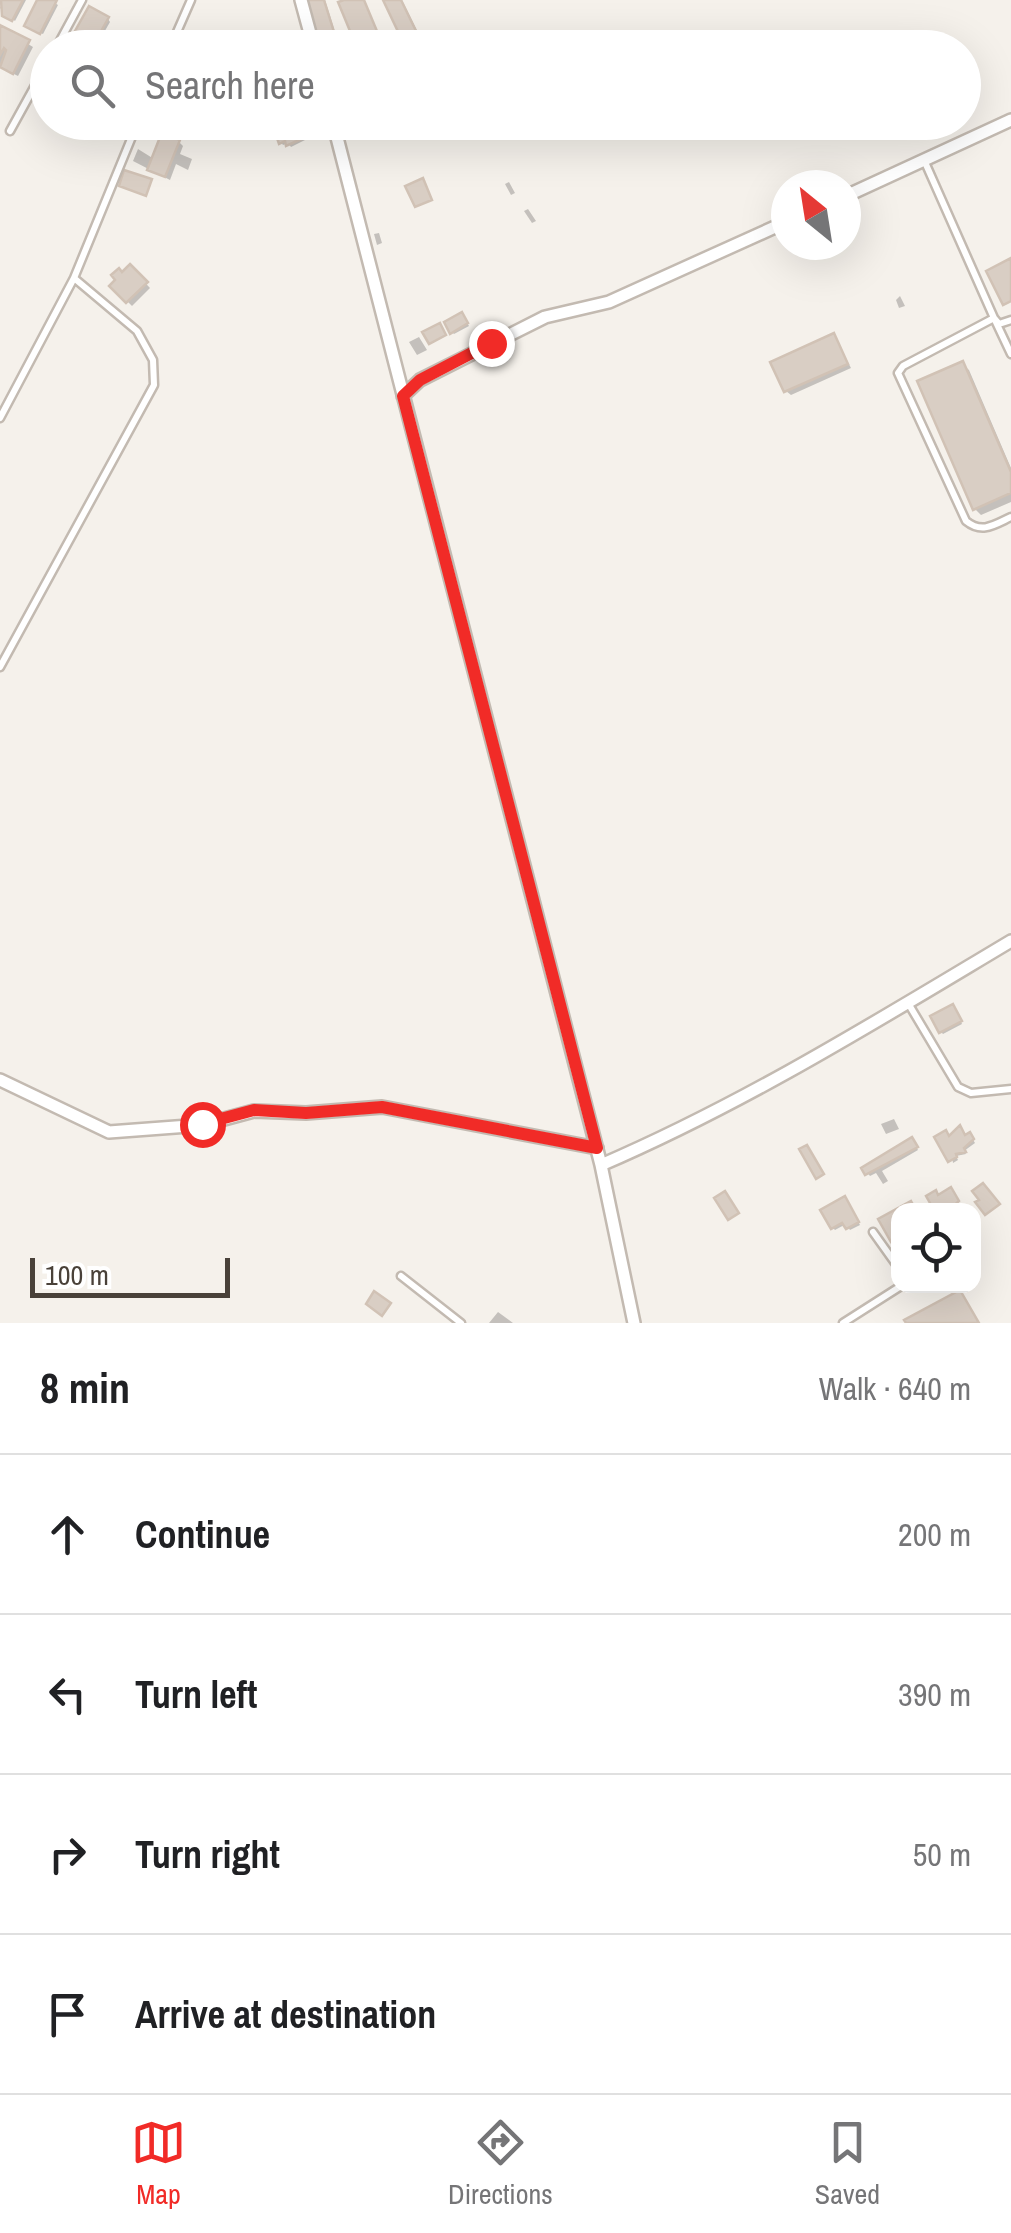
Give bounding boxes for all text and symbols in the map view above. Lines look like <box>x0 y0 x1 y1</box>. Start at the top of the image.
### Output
search box <box>30 30 981 140</box>
icon: search <box>65 58 120 113</box>
text: Search here <box>145 60 315 111</box>
north arrow <box>771 170 861 260</box>
route end <box>469 321 515 367</box>
route start <box>180 1102 226 1148</box>
map controls <box>891 1203 981 1293</box>
button: locate <box>891 1203 981 1293</box>
scale bar <box>30 1253 230 1298</box>
text: 100 m <box>45 1256 109 1294</box>
text: 8 min <box>40 1360 130 1416</box>
text: Walk · 640 m <box>819 1367 971 1410</box>
icon: ahead <box>40 1507 95 1562</box>
text: Continue <box>135 1509 270 1560</box>
text: 200 m <box>898 1513 971 1556</box>
icon: left <box>40 1667 95 1722</box>
text: Turn left <box>135 1669 257 1720</box>
text: 390 m <box>898 1673 971 1716</box>
icon: right <box>40 1827 95 1882</box>
text: Turn right <box>135 1829 280 1880</box>
text: 50 m <box>913 1833 971 1876</box>
icon: arrive <box>40 1987 95 2042</box>
text: Arrive at destination <box>135 1989 436 2040</box>
tab: Map <box>131 2115 186 2213</box>
tab: Directions <box>448 2115 553 2213</box>
tab: Saved <box>815 2115 880 2213</box>

